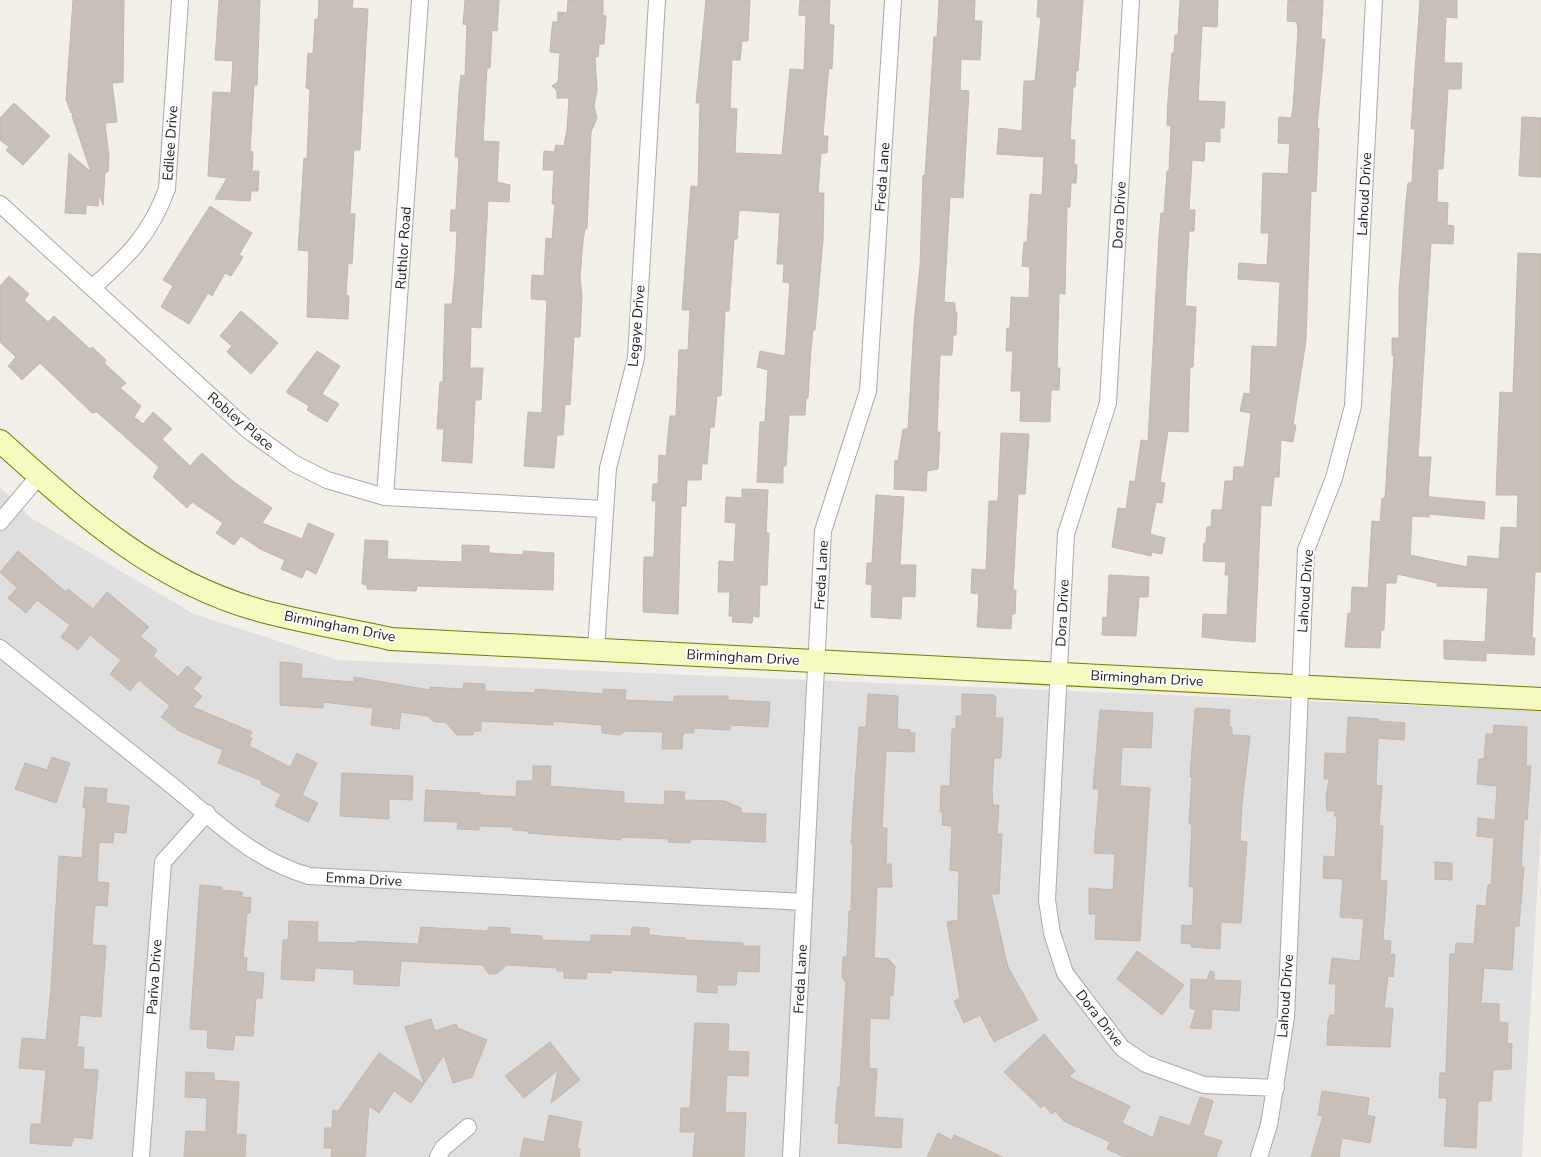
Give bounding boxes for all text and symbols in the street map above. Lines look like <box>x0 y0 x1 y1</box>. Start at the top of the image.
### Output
street label: Edilee Drive <box>158 105 183 181</box>
street label: Freda Lane <box>871 142 894 212</box>
street label: Lahoud Drive <box>1353 152 1376 236</box>
street label: Dora Drive <box>1108 181 1131 249</box>
street label: Ruthlor Road <box>391 206 416 290</box>
street label: Legaye Drive <box>623 284 650 368</box>
street label: Robley Place <box>203 388 278 455</box>
street label: Freda Lane <box>810 540 833 610</box>
street label: Lahoud Drive <box>1293 549 1318 633</box>
street label: Dora Drive <box>1051 579 1074 647</box>
street label: Birmingham Drive <box>282 606 397 647</box>
street label: Birmingham Drive <box>686 645 800 670</box>
street label: Birmingham Drive <box>1090 666 1204 691</box>
street label: Emma Drive <box>325 868 403 891</box>
street label: Pariva Drive <box>142 939 167 1015</box>
street label: Freda Lane <box>789 944 812 1014</box>
street label: Lahoud Drive <box>1273 954 1298 1038</box>
street label: Dora Drive <box>1071 986 1128 1051</box>

